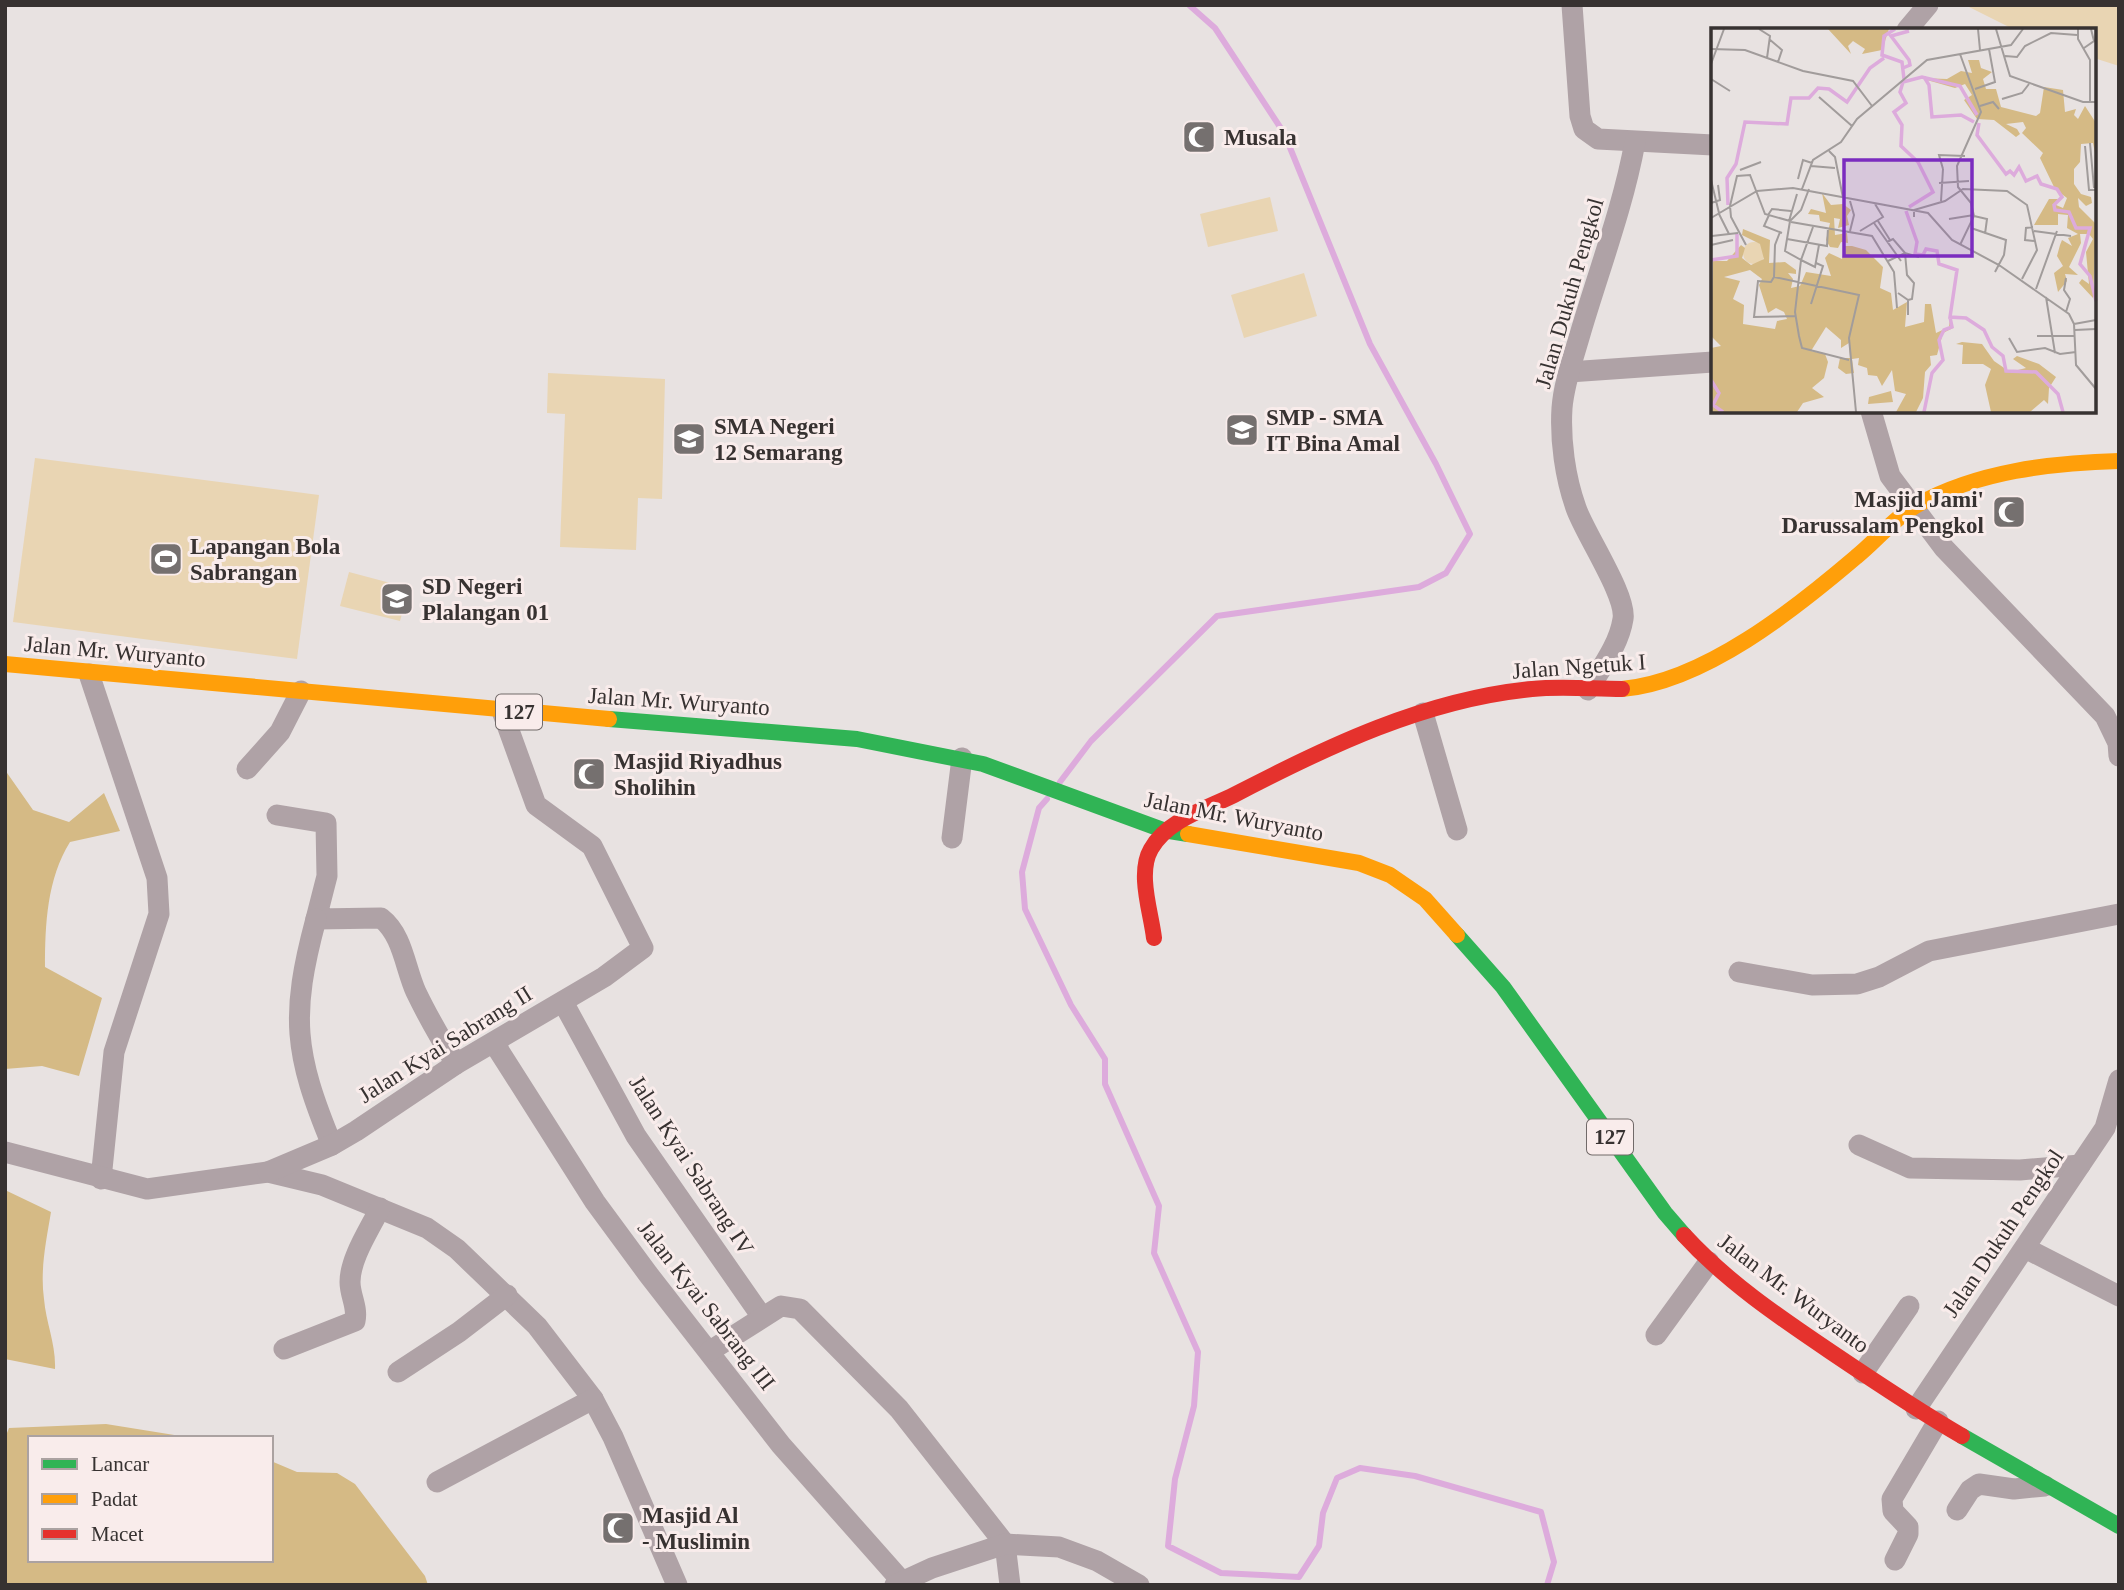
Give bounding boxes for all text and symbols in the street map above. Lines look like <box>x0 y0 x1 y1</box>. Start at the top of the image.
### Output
inset map <box>1711 28 2096 413</box>
mosque icon: Musala <box>1180 118 1218 156</box>
place label: Musala <box>1224 125 1297 150</box>
street label: Jalan Dukuh Pengkol <box>1530 195 1609 391</box>
place label: SMP - SMA IT Bina Amal <box>1266 405 1400 456</box>
school or university icon: SMP - SMA IT Bina Amal <box>1223 411 1261 449</box>
place label: SMA Negeri 12 Semarang <box>714 414 843 465</box>
school or university icon: SMA Negeri 12 Semarang <box>670 420 708 458</box>
place label: Masjid Jami' Darussalam Pengkol <box>1781 487 1984 538</box>
mosque icon: Masjid Jami' Darussalam Pengkol <box>1990 493 2028 531</box>
place label: Lapangan Bola Sabrangan <box>190 534 341 585</box>
sports icon: Lapangan Bola Sabrangan <box>147 540 185 578</box>
place label: SD Negeri Plalangan 01 <box>422 574 549 625</box>
school or university icon: SD Negeri Plalangan 01 <box>378 580 416 618</box>
street label: Jalan Mr. Wuryanto <box>23 631 207 672</box>
street label: Jalan Ngetuk I <box>1511 649 1647 684</box>
street label: Jalan Mr. Wuryanto <box>587 683 771 720</box>
road number: 127 <box>496 694 542 730</box>
place label: Masjid Riyadhus Sholihin <box>614 749 782 800</box>
mosque icon: Masjid Riyadhus Sholihin <box>570 755 608 793</box>
street label: Jalan Mr. Wuryanto <box>1142 787 1326 846</box>
street label: Jalan Kyai Sabrang II <box>354 981 537 1108</box>
street label: Jalan Kyai Sabrang IV <box>624 1071 759 1260</box>
road number: 127 <box>1587 1120 1633 1154</box>
street label: Jalan Dukuh Pengkol <box>1938 1145 2069 1322</box>
street label: Jalan Kyai Sabrang III <box>633 1216 780 1395</box>
street label: Jalan Mr. Wuryanto <box>1714 1229 1874 1358</box>
legend <box>28 1436 273 1562</box>
text: Lancar <box>91 1452 149 1476</box>
text: Padat <box>91 1487 138 1511</box>
place label: Masjid Al - Muslimin <box>642 1503 750 1554</box>
mosque icon: Masjid Al - Muslimin <box>599 1509 637 1547</box>
text: Macet <box>91 1522 144 1546</box>

